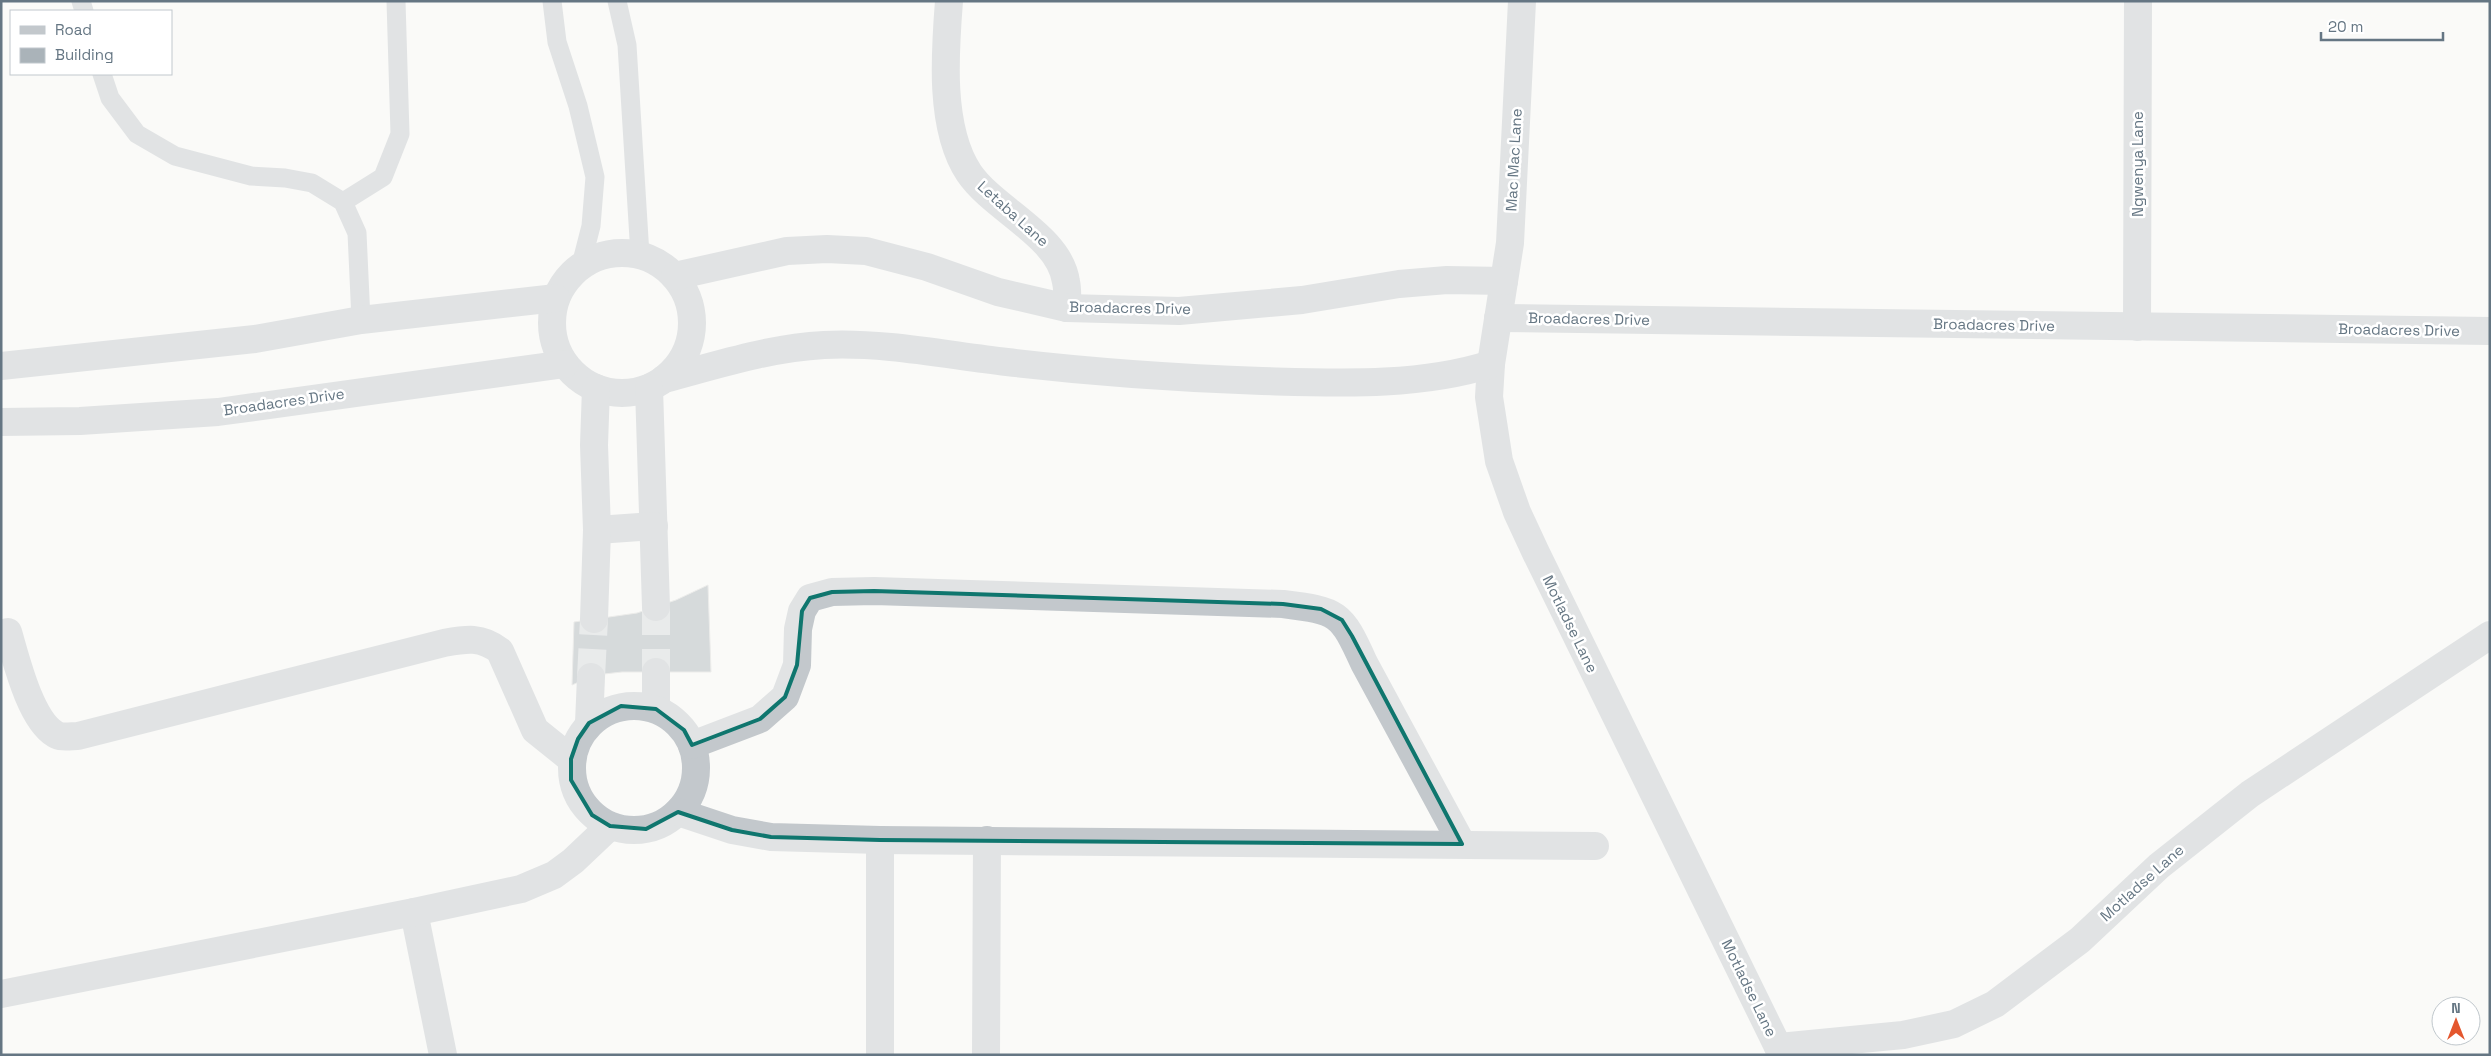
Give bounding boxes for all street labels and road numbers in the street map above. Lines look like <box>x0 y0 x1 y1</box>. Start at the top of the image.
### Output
street label: Mac Mac Lane <box>1501 108 1526 212</box>
street label: Ngwenya Lane <box>2128 111 2147 217</box>
street label: Letaba Lane <box>974 177 1053 251</box>
street label: Broadacres Drive <box>1069 297 1191 318</box>
street label: Broadacres Drive <box>1528 308 1650 329</box>
street label: Broadacres Drive <box>1933 314 2055 335</box>
street label: Broadacres Drive <box>2338 319 2460 340</box>
street label: Broadacres Drive <box>222 384 346 419</box>
street label: Motladse Lane <box>1539 572 1602 676</box>
street label: Motladse Lane <box>2096 840 2188 925</box>
street label: Motladse Lane <box>1718 936 1781 1040</box>

